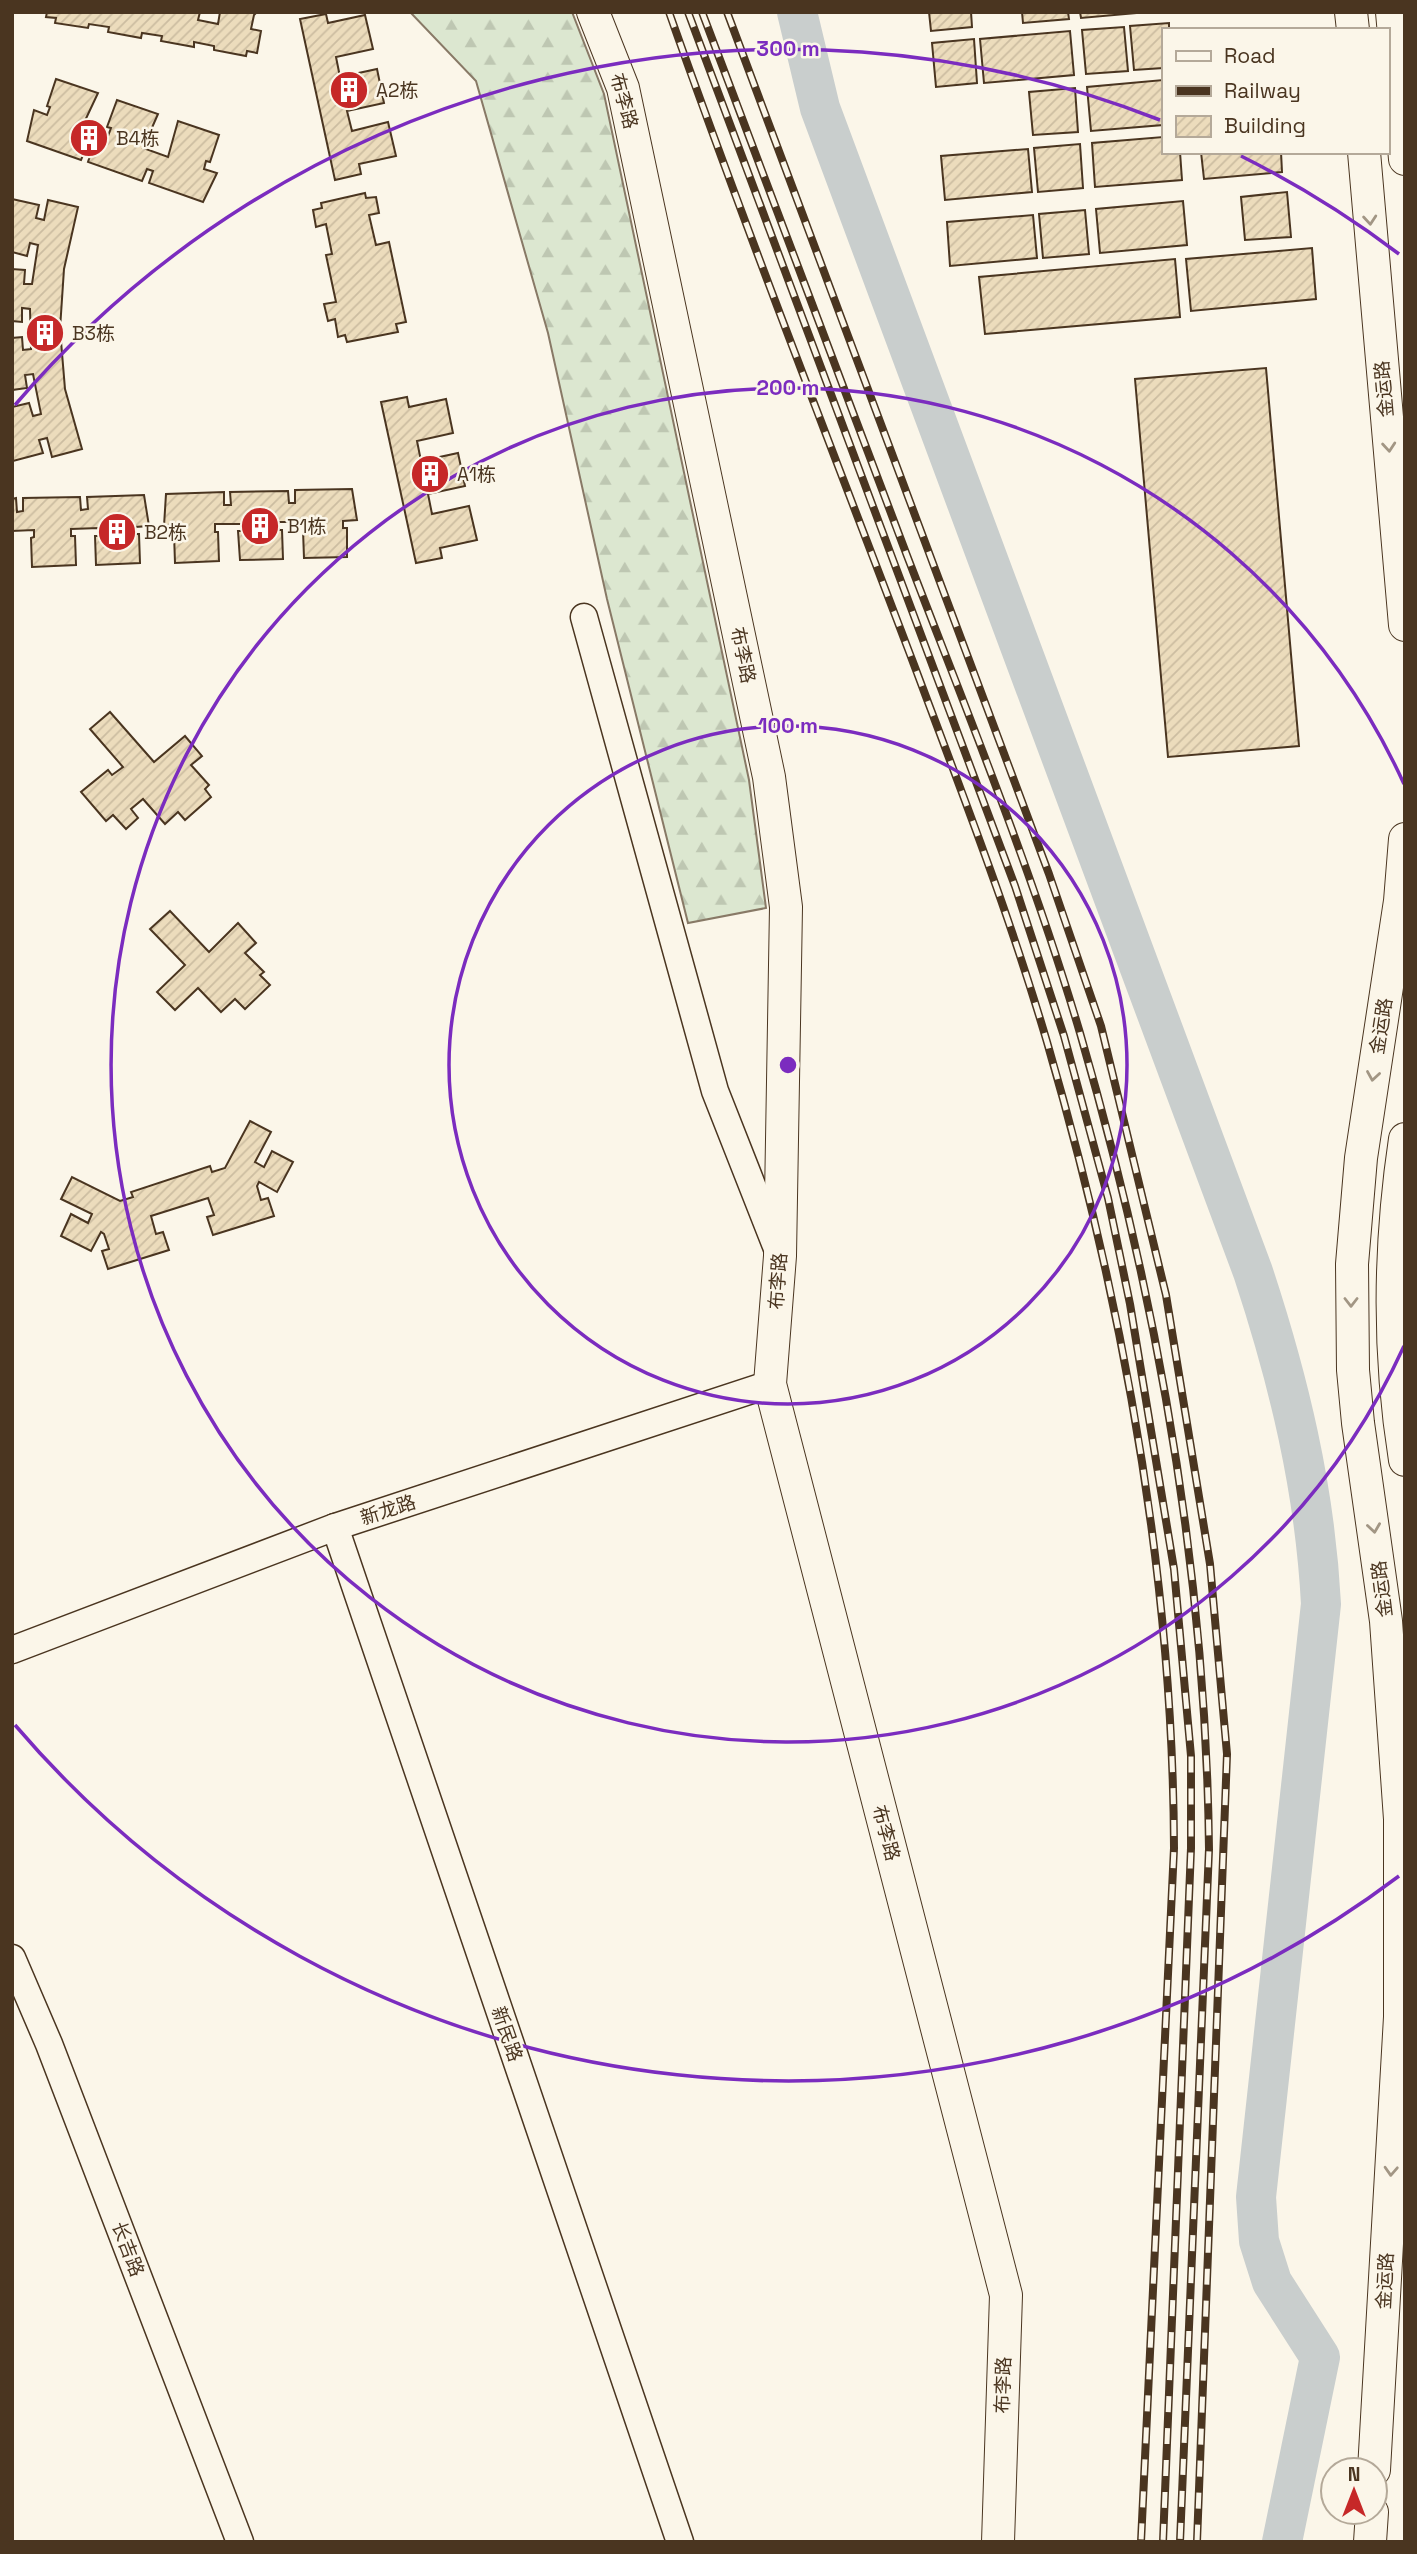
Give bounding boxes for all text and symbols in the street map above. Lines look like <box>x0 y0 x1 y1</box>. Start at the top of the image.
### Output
legend <box>1162 28 1389 154</box>
text: 300 m <box>756 35 820 62</box>
text: Road <box>1224 42 1276 69</box>
building icon: A2栋 <box>328 69 370 111</box>
street label: 布李路 <box>605 70 643 132</box>
text: Railway <box>1224 77 1301 104</box>
place label: A2栋 <box>376 78 418 103</box>
text: Building <box>1224 112 1306 139</box>
building icon: B4栋 <box>68 117 110 159</box>
place label: B4栋 <box>116 126 159 151</box>
one-way arrow <box>1362 214 1377 226</box>
building icon: B3栋 <box>24 312 66 354</box>
place label: B3栋 <box>72 321 115 346</box>
street label: 金运路 <box>1369 360 1399 418</box>
text: 200 m <box>757 374 819 401</box>
one-way arrow <box>1381 442 1396 453</box>
building icon: A1栋 <box>409 453 451 495</box>
place label: A1栋 <box>457 462 496 487</box>
building icon: B1栋 <box>239 505 281 547</box>
building icon: B2栋 <box>96 511 138 553</box>
place label: B1栋 <box>287 514 327 539</box>
place label: B2栋 <box>144 520 187 545</box>
street label: 布李路 <box>725 625 761 685</box>
text: 100 m <box>758 712 818 739</box>
street label: 金运路 <box>1364 996 1398 1056</box>
centre of rings <box>776 1053 800 1077</box>
one-way arrow <box>1366 1070 1381 1082</box>
street label: 布李路 <box>764 1252 792 1310</box>
one-way arrow <box>1343 1298 1359 1308</box>
street label: 新龙路 <box>357 1489 419 1531</box>
one-way arrow <box>1367 1522 1382 1534</box>
street label: 金运路 <box>1366 1559 1398 1619</box>
street label: 布李路 <box>867 1802 905 1864</box>
street label: 新民路 <box>486 2003 528 2065</box>
one-way arrow <box>1384 2165 1399 2176</box>
street label: 长吉路 <box>106 2218 150 2280</box>
street label: 金运路 <box>1371 2252 1399 2310</box>
street label: 布李路 <box>990 2356 1016 2414</box>
north arrow <box>1319 2456 1389 2526</box>
text: N <box>1348 2462 1360 2487</box>

